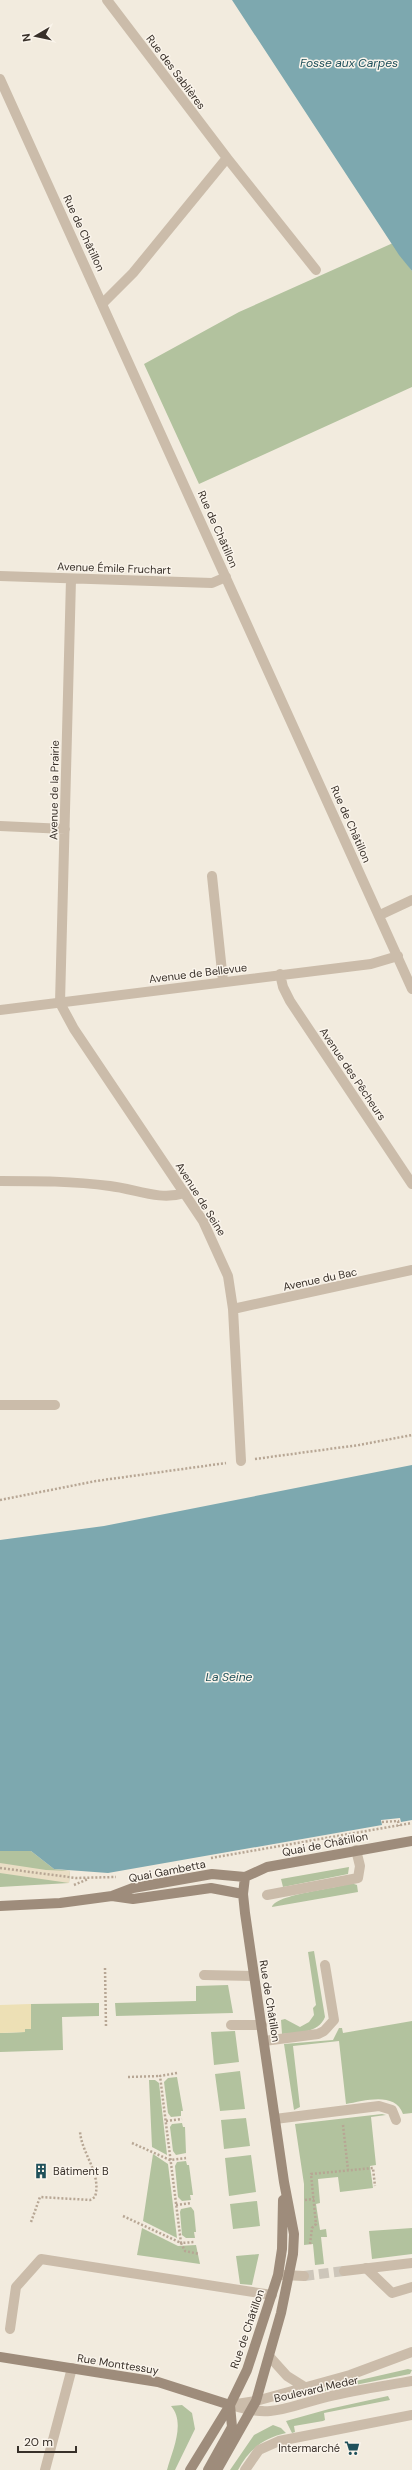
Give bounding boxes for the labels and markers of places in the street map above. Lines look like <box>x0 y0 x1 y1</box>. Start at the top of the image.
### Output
building icon: Bâtiment B <box>32 2162 50 2180</box>
place label: Bâtiment B <box>53 2164 109 2178</box>
supermarket icon: Intermarché <box>343 2439 361 2457</box>
place label: Intermarché <box>278 2441 340 2455</box>

